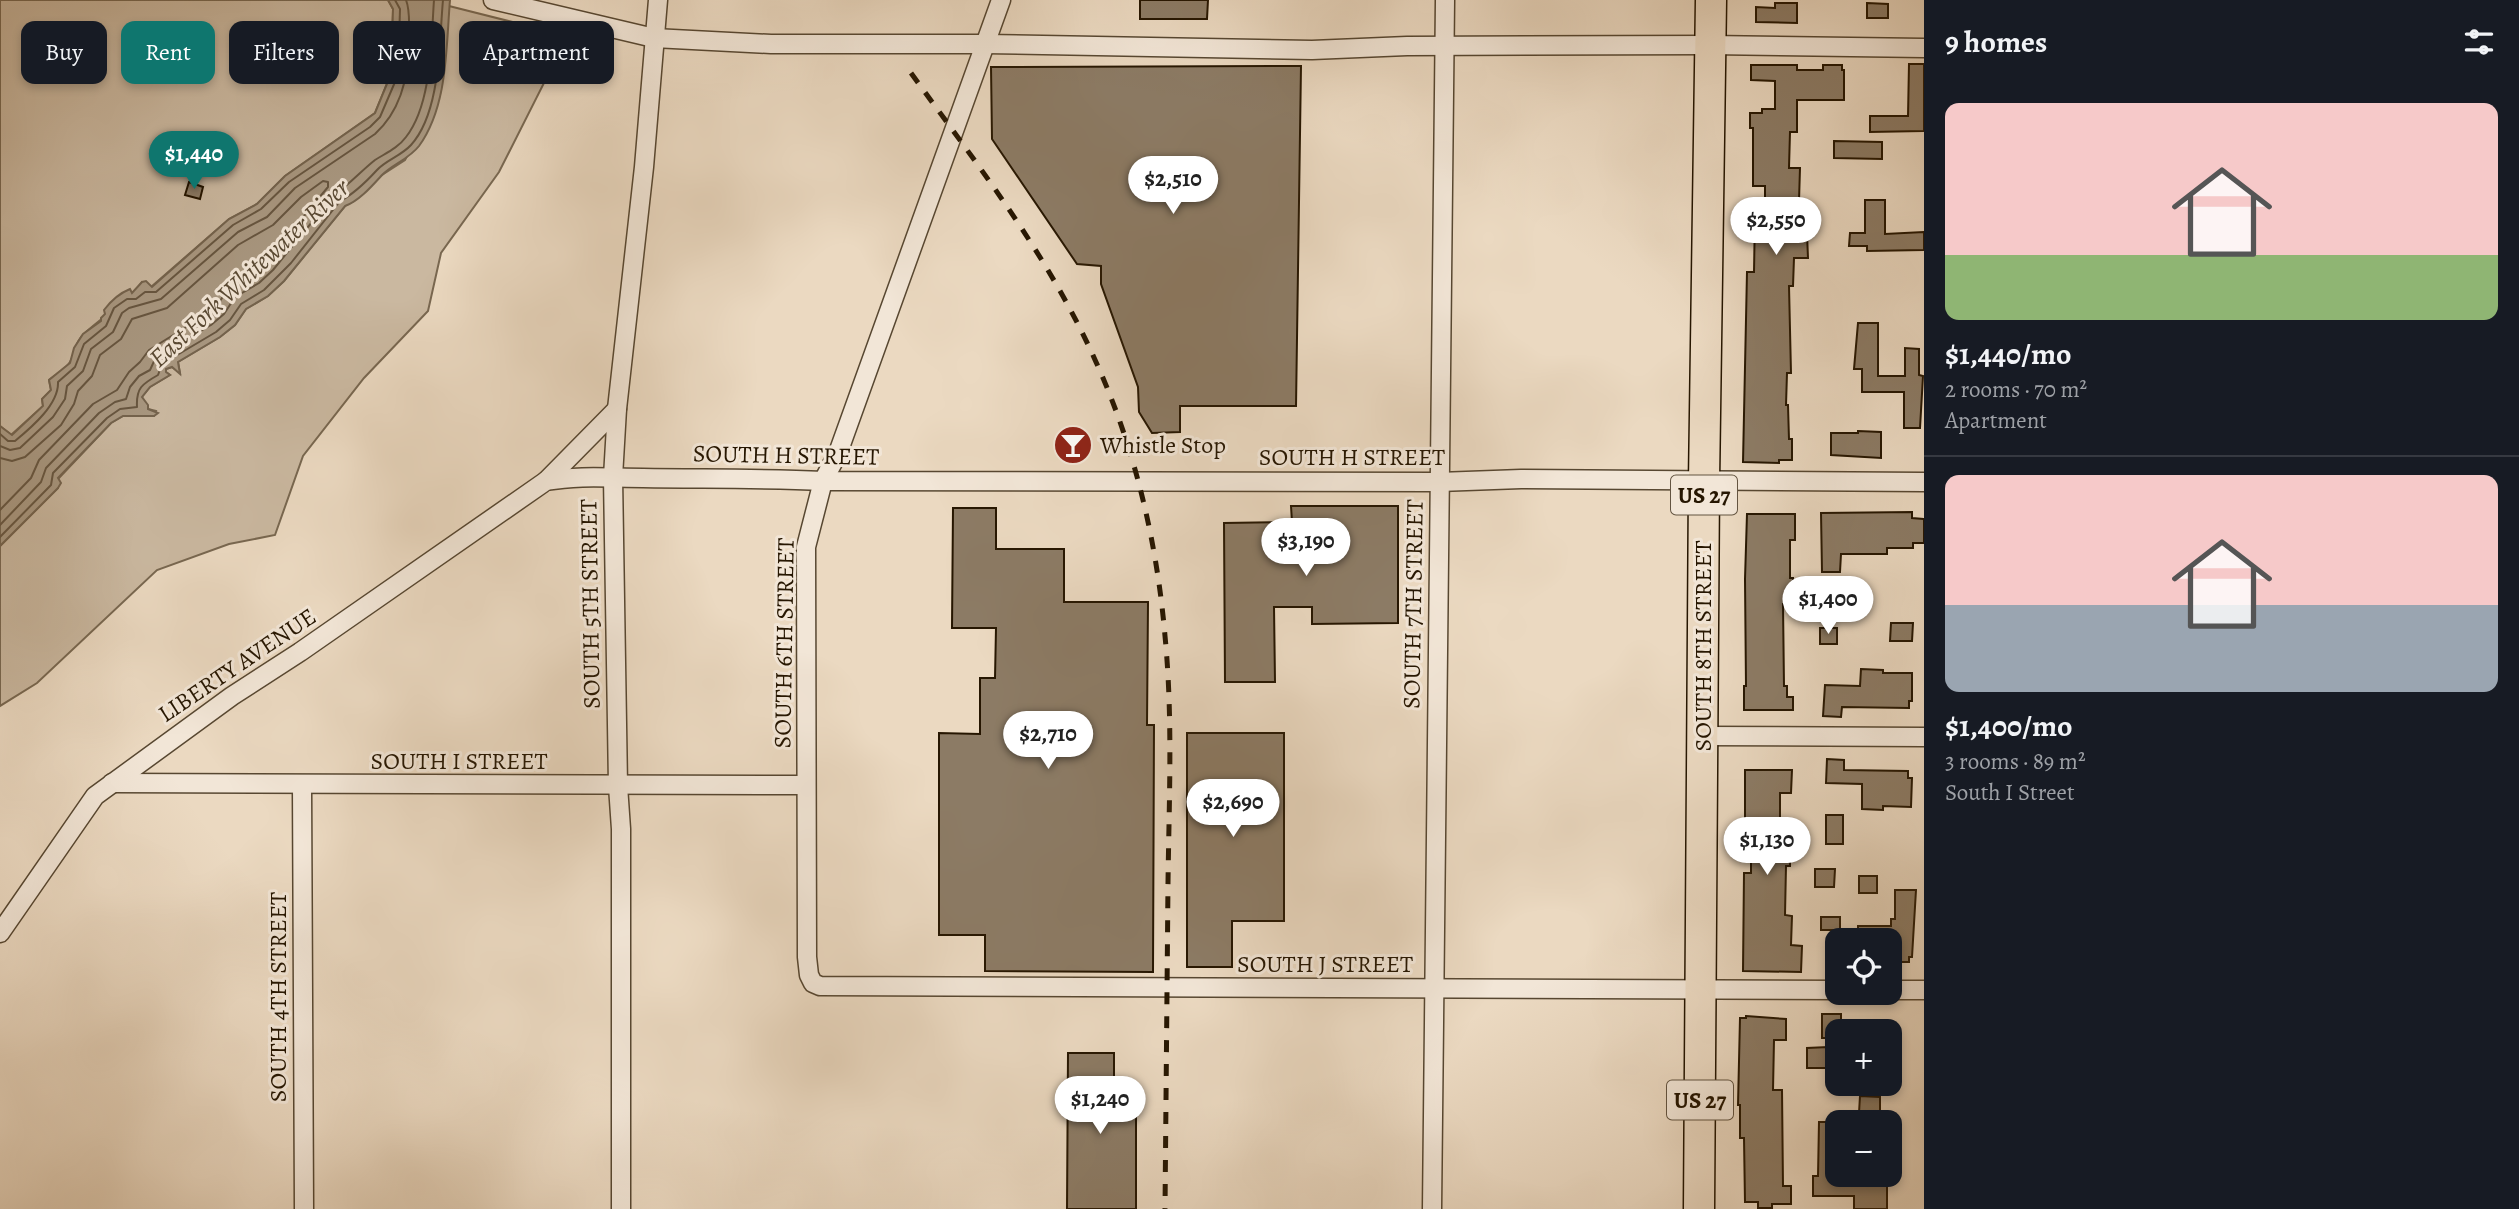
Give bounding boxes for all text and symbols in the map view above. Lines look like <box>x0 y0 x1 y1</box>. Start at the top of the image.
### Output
chip: Buy <box>21 21 107 84</box>
chip: Rent <box>121 21 215 84</box>
chip: Filters <box>229 21 339 84</box>
chip: New <box>353 21 445 84</box>
chip: Apartment <box>459 21 614 84</box>
text: 9 homes <box>1945 22 2047 62</box>
icon: filters <box>2460 23 2498 61</box>
pin: $1,440 <box>137 132 251 191</box>
text: $1,440 <box>165 138 223 169</box>
icon: home <box>2159 149 2285 275</box>
pin: $2,510 <box>1116 156 1230 216</box>
text: $2,510 <box>1144 163 1202 194</box>
water label: East Fork Whitewater River <box>141 170 357 375</box>
pin: $2,550 <box>1719 198 1833 257</box>
text: $2,550 <box>1746 204 1806 235</box>
text: $1,440/mo <box>1945 334 2072 374</box>
text: 2 rooms · 70 m² <box>1945 374 2087 405</box>
text: Apartment <box>1945 405 2047 436</box>
bar icon: Whistle Stop <box>1052 424 1094 466</box>
place label: Whistle Stop <box>1099 429 1226 461</box>
street label: SOUTH H STREET <box>693 437 879 473</box>
street label: SOUTH H STREET <box>1259 441 1445 473</box>
road number: US 27 <box>1671 475 1737 514</box>
street label: SOUTH 5TH STREET <box>572 499 608 709</box>
street label: SOUTH 7TH STREET <box>1395 499 1431 709</box>
pin: $3,190 <box>1249 518 1363 578</box>
icon: home <box>2159 521 2285 647</box>
text: $3,190 <box>1277 525 1335 556</box>
street label: SOUTH 6TH STREET <box>766 537 802 749</box>
street label: SOUTH 8TH STREET <box>1687 540 1719 752</box>
pin: $1,400 <box>1771 576 1885 636</box>
text: $1,400 <box>1798 583 1858 614</box>
street label: LIBERTY AVENUE <box>152 600 322 730</box>
text: $1,400/mo <box>1945 706 2073 746</box>
pin: $2,710 <box>991 712 1105 771</box>
text: $2,710 <box>1019 718 1077 749</box>
street label: SOUTH I STREET <box>371 745 548 777</box>
text: 3 rooms · 89 m² <box>1945 746 2086 777</box>
text: South I Street <box>1945 777 2074 808</box>
pin: $2,690 <box>1176 780 1290 839</box>
text: $2,690 <box>1203 786 1263 817</box>
pin: $1,130 <box>1710 818 1824 877</box>
text: $1,130 <box>1740 824 1794 855</box>
street label: SOUTH 4TH STREET <box>262 892 294 1102</box>
map controls <box>1825 928 1902 1187</box>
button: locate <box>1825 928 1902 1005</box>
street label: SOUTH J STREET <box>1237 948 1413 980</box>
button: + <box>1825 1019 1902 1096</box>
pin: $1,240 <box>1043 1076 1157 1136</box>
road number: US 27 <box>1667 1080 1733 1120</box>
text: $1,240 <box>1071 1083 1129 1114</box>
button: − <box>1825 1110 1902 1187</box>

